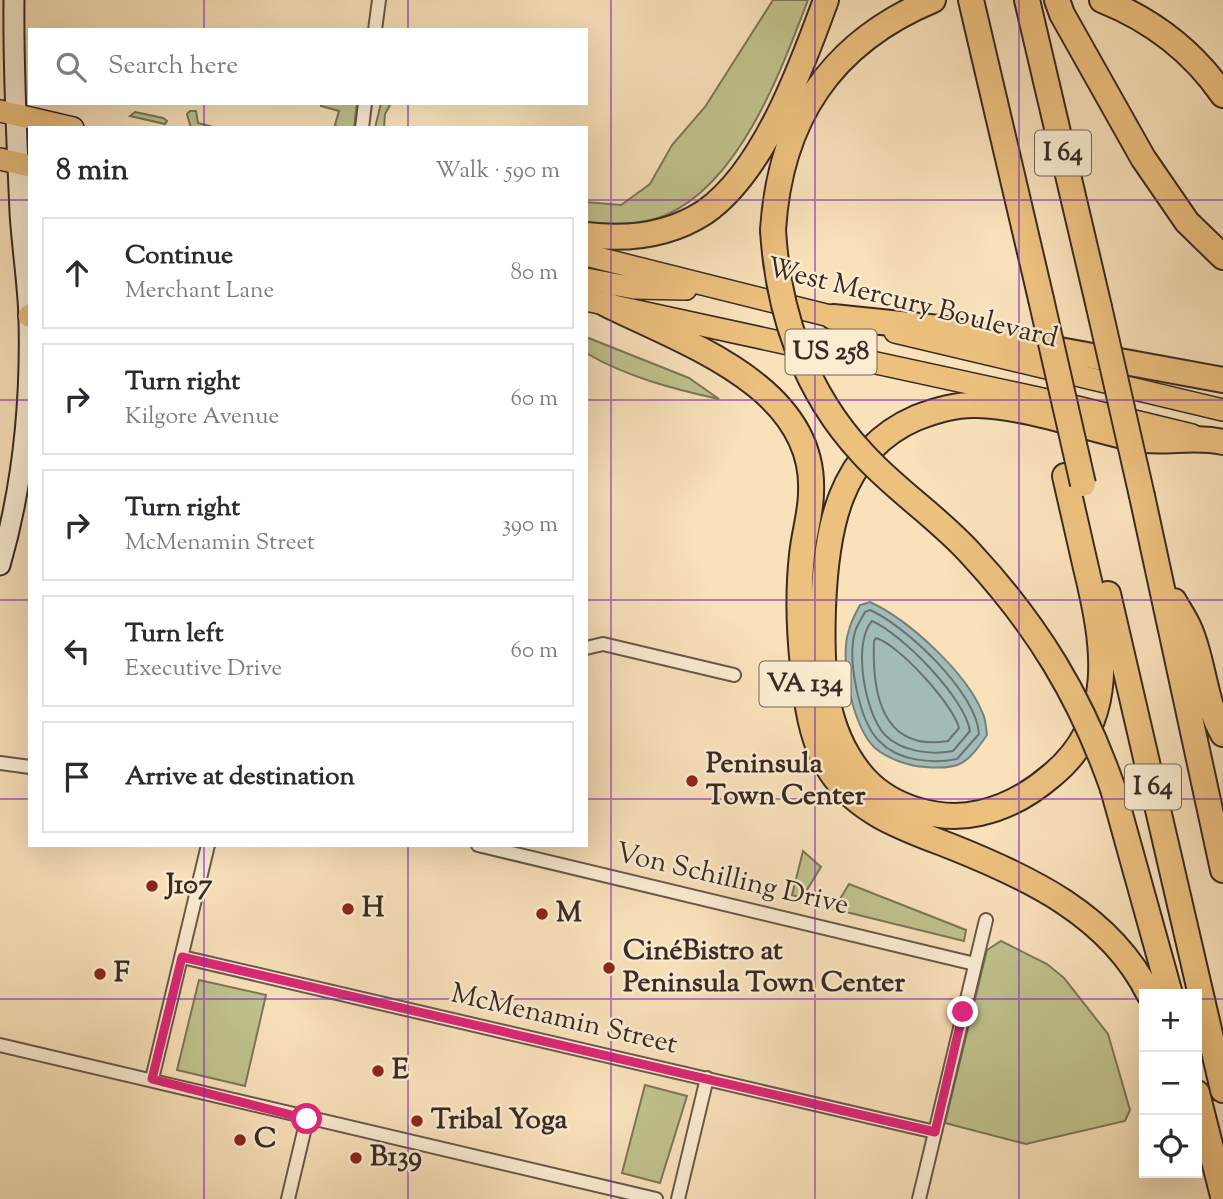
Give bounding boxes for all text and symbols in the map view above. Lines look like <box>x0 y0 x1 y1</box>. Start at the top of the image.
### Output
search box <box>28 28 588 105</box>
icon: search <box>52 48 90 86</box>
text: Search here <box>108 48 238 85</box>
road number: I 64 <box>1035 130 1091 176</box>
text: 8 min <box>56 150 128 193</box>
text: Walk · 590 m <box>435 155 560 188</box>
text: Continue <box>125 238 233 275</box>
street label: West Mercury Boulevard <box>762 248 1062 360</box>
icon: ahead <box>58 254 96 292</box>
text: 80 m <box>510 257 558 290</box>
text: Merchant Lane <box>125 275 274 308</box>
road number: US 258 <box>786 330 876 374</box>
text: Turn right <box>125 364 240 401</box>
icon: right <box>58 380 96 418</box>
text: 60 m <box>510 383 558 416</box>
text: Kilgore Avenue <box>125 401 279 434</box>
text: Turn right <box>125 490 240 527</box>
icon: right <box>58 506 96 544</box>
text: 390 m <box>502 509 558 542</box>
text: McMenamin Street <box>125 527 315 560</box>
text: Turn left <box>125 616 224 653</box>
icon: left <box>58 632 96 670</box>
text: 60 m <box>510 635 558 668</box>
text: Executive Drive <box>125 653 282 686</box>
road number: VA 134 <box>760 662 850 706</box>
place label: Peninsula Town Center <box>706 745 866 817</box>
icon: arrive <box>58 758 96 796</box>
text: Arrive at destination <box>125 759 355 796</box>
road number: I 64 <box>1125 764 1181 810</box>
marker: Peninsula Town Center <box>684 773 700 789</box>
street label: Von Schilling Drive <box>611 834 853 926</box>
place label: J107 <box>164 866 212 906</box>
marker: J107 <box>144 878 160 894</box>
place label: H <box>362 889 385 929</box>
place label: M <box>556 894 582 934</box>
marker: H <box>340 901 356 917</box>
marker: M <box>534 906 550 922</box>
place label: CinéBistro at Peninsula Town Center <box>623 932 905 1004</box>
place label: F <box>114 954 130 994</box>
marker: CinéBistro at Peninsula Town Center <box>601 960 617 976</box>
marker: F <box>92 966 108 982</box>
street label: McMenamin Street <box>447 974 682 1066</box>
map controls <box>1139 989 1202 1178</box>
button: + <box>1139 989 1202 1052</box>
route end <box>947 996 978 1027</box>
place label: E <box>392 1051 409 1091</box>
button: − <box>1139 1052 1202 1115</box>
marker: E <box>370 1063 386 1079</box>
place label: Tribal Yoga <box>431 1101 568 1141</box>
route start <box>291 1103 322 1134</box>
marker: Tribal Yoga <box>409 1113 425 1129</box>
button: locate <box>1139 1115 1202 1178</box>
place label: C <box>254 1120 277 1160</box>
marker: C <box>232 1132 248 1148</box>
place label: B139 <box>370 1138 422 1178</box>
marker: B139 <box>348 1150 364 1166</box>

